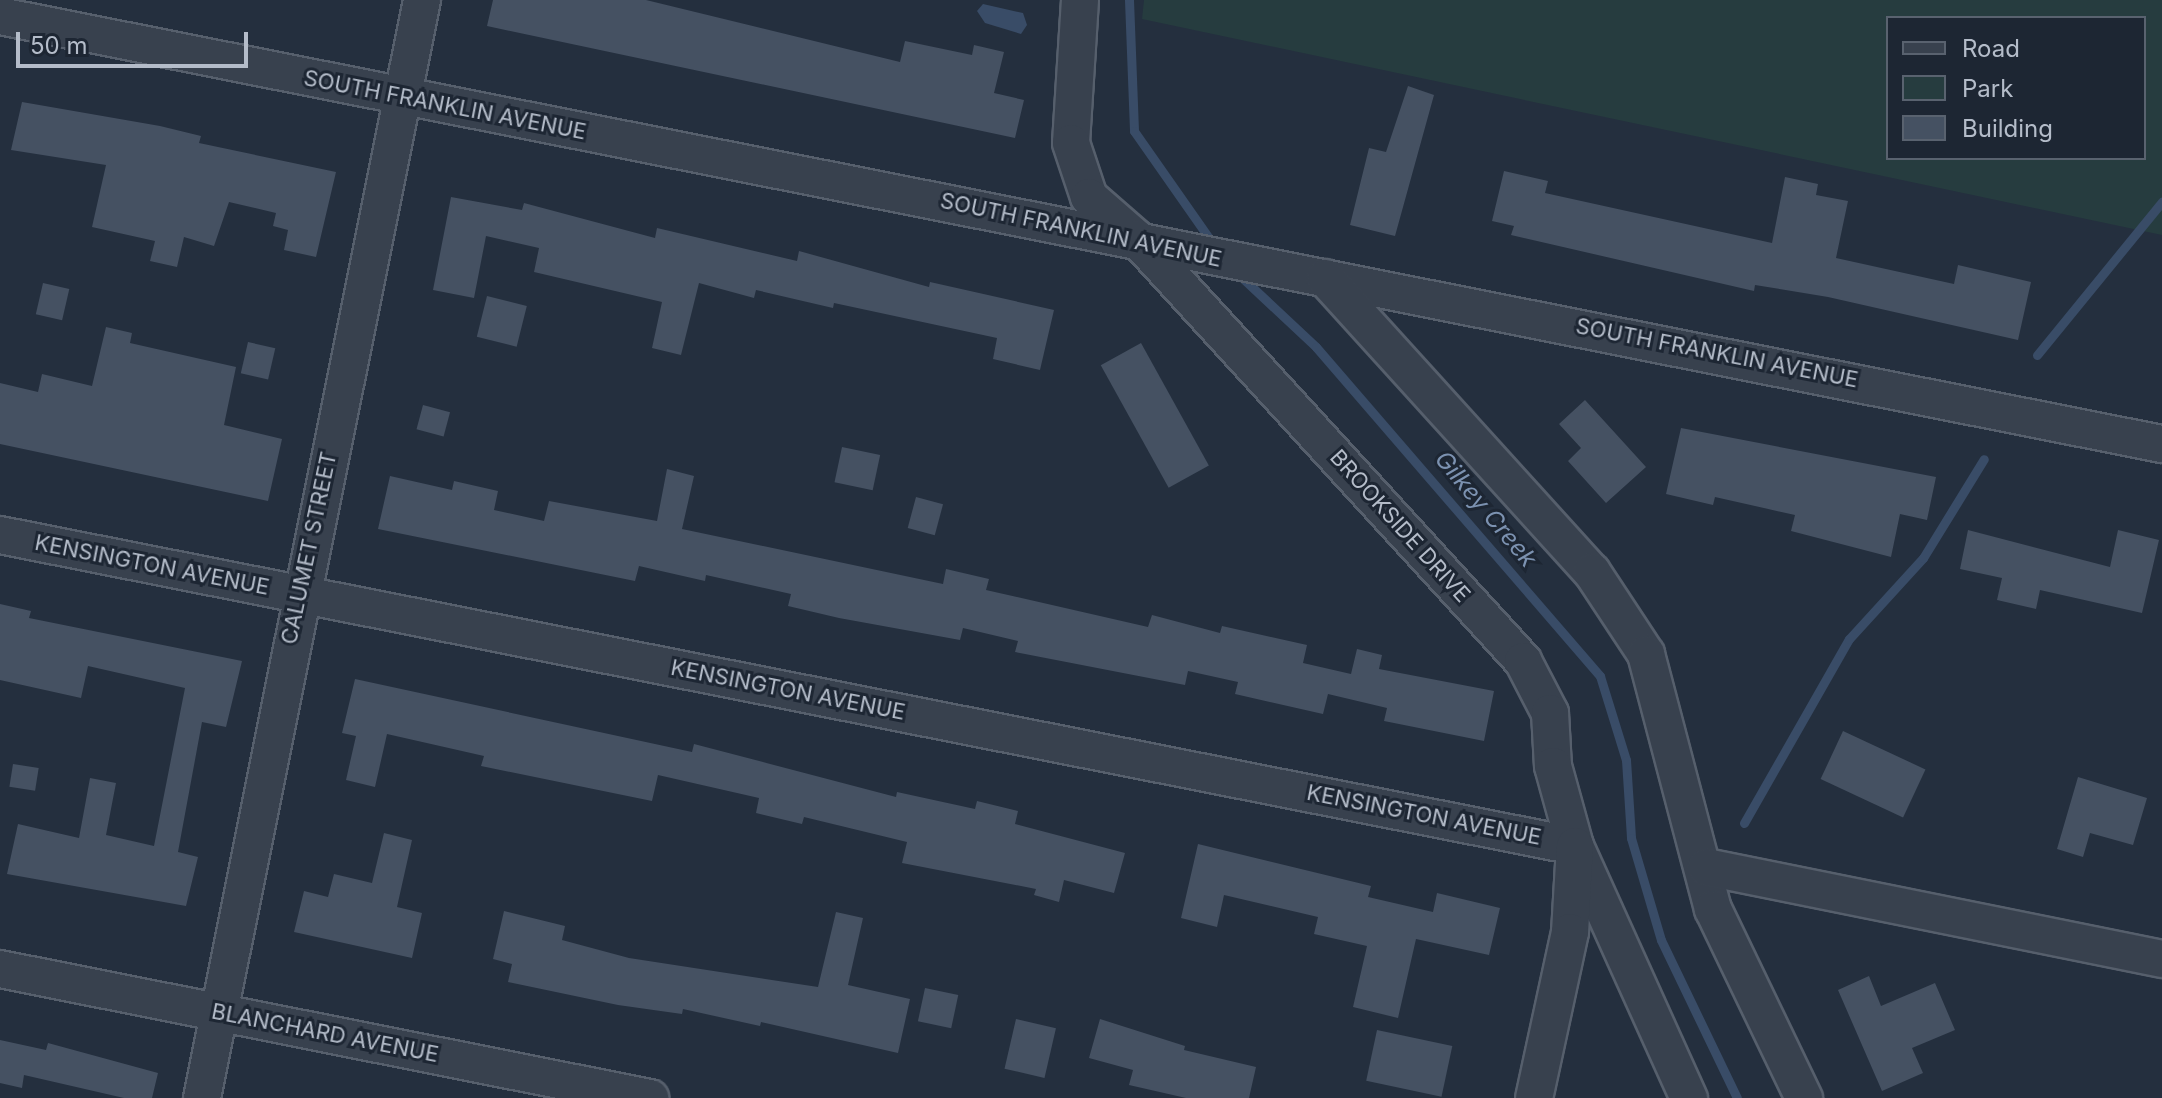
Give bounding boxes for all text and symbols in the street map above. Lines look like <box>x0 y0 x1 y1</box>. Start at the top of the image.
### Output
scale bar <box>20 16 252 66</box>
legend <box>1886 16 2146 160</box>
text: 50 m <box>30 31 88 60</box>
text: Road <box>1962 34 2020 63</box>
street label: SOUTH FRANKLIN AVENUE <box>302 65 588 145</box>
text: Park <box>1962 74 2013 103</box>
text: Building <box>1962 114 2053 143</box>
street label: SOUTH FRANKLIN AVENUE <box>938 187 1224 273</box>
street label: SOUTH FRANKLIN AVENUE <box>1574 313 1860 393</box>
street label: BROOKSIDE DRIVE <box>1324 444 1476 608</box>
water label: Gilkey Creek <box>1429 445 1543 573</box>
street label: CALUMET STREET <box>276 449 342 647</box>
street label: KENSINGTON AVENUE <box>33 529 271 601</box>
street label: KENSINGTON AVENUE <box>669 654 907 726</box>
street label: KENSINGTON AVENUE <box>1305 779 1543 851</box>
street label: BLANCHARD AVENUE <box>209 998 441 1068</box>

